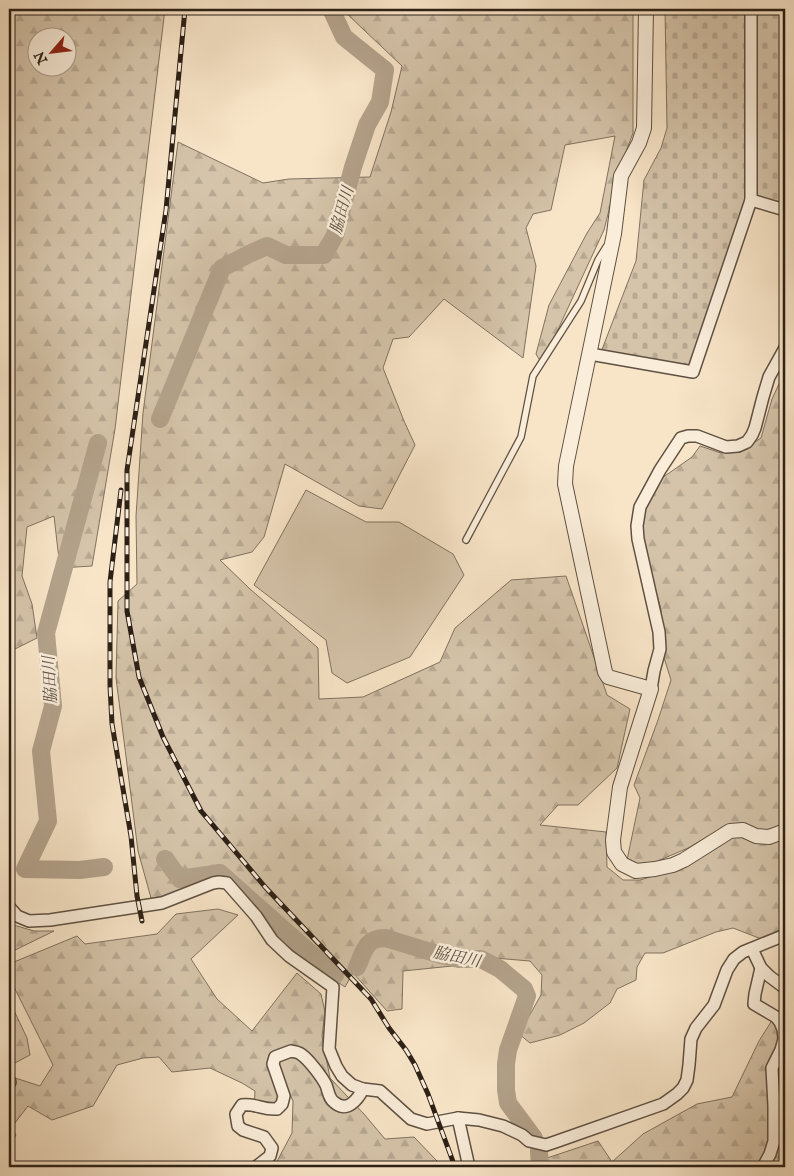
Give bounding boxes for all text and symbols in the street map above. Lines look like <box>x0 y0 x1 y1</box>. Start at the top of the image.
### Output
north arrow <box>28 28 78 78</box>
text: N <box>31 48 53 68</box>
water label: 脇田川 <box>327 183 360 236</box>
water label: 脇田川 <box>40 653 62 704</box>
water label: 脇田川 <box>431 943 484 973</box>

